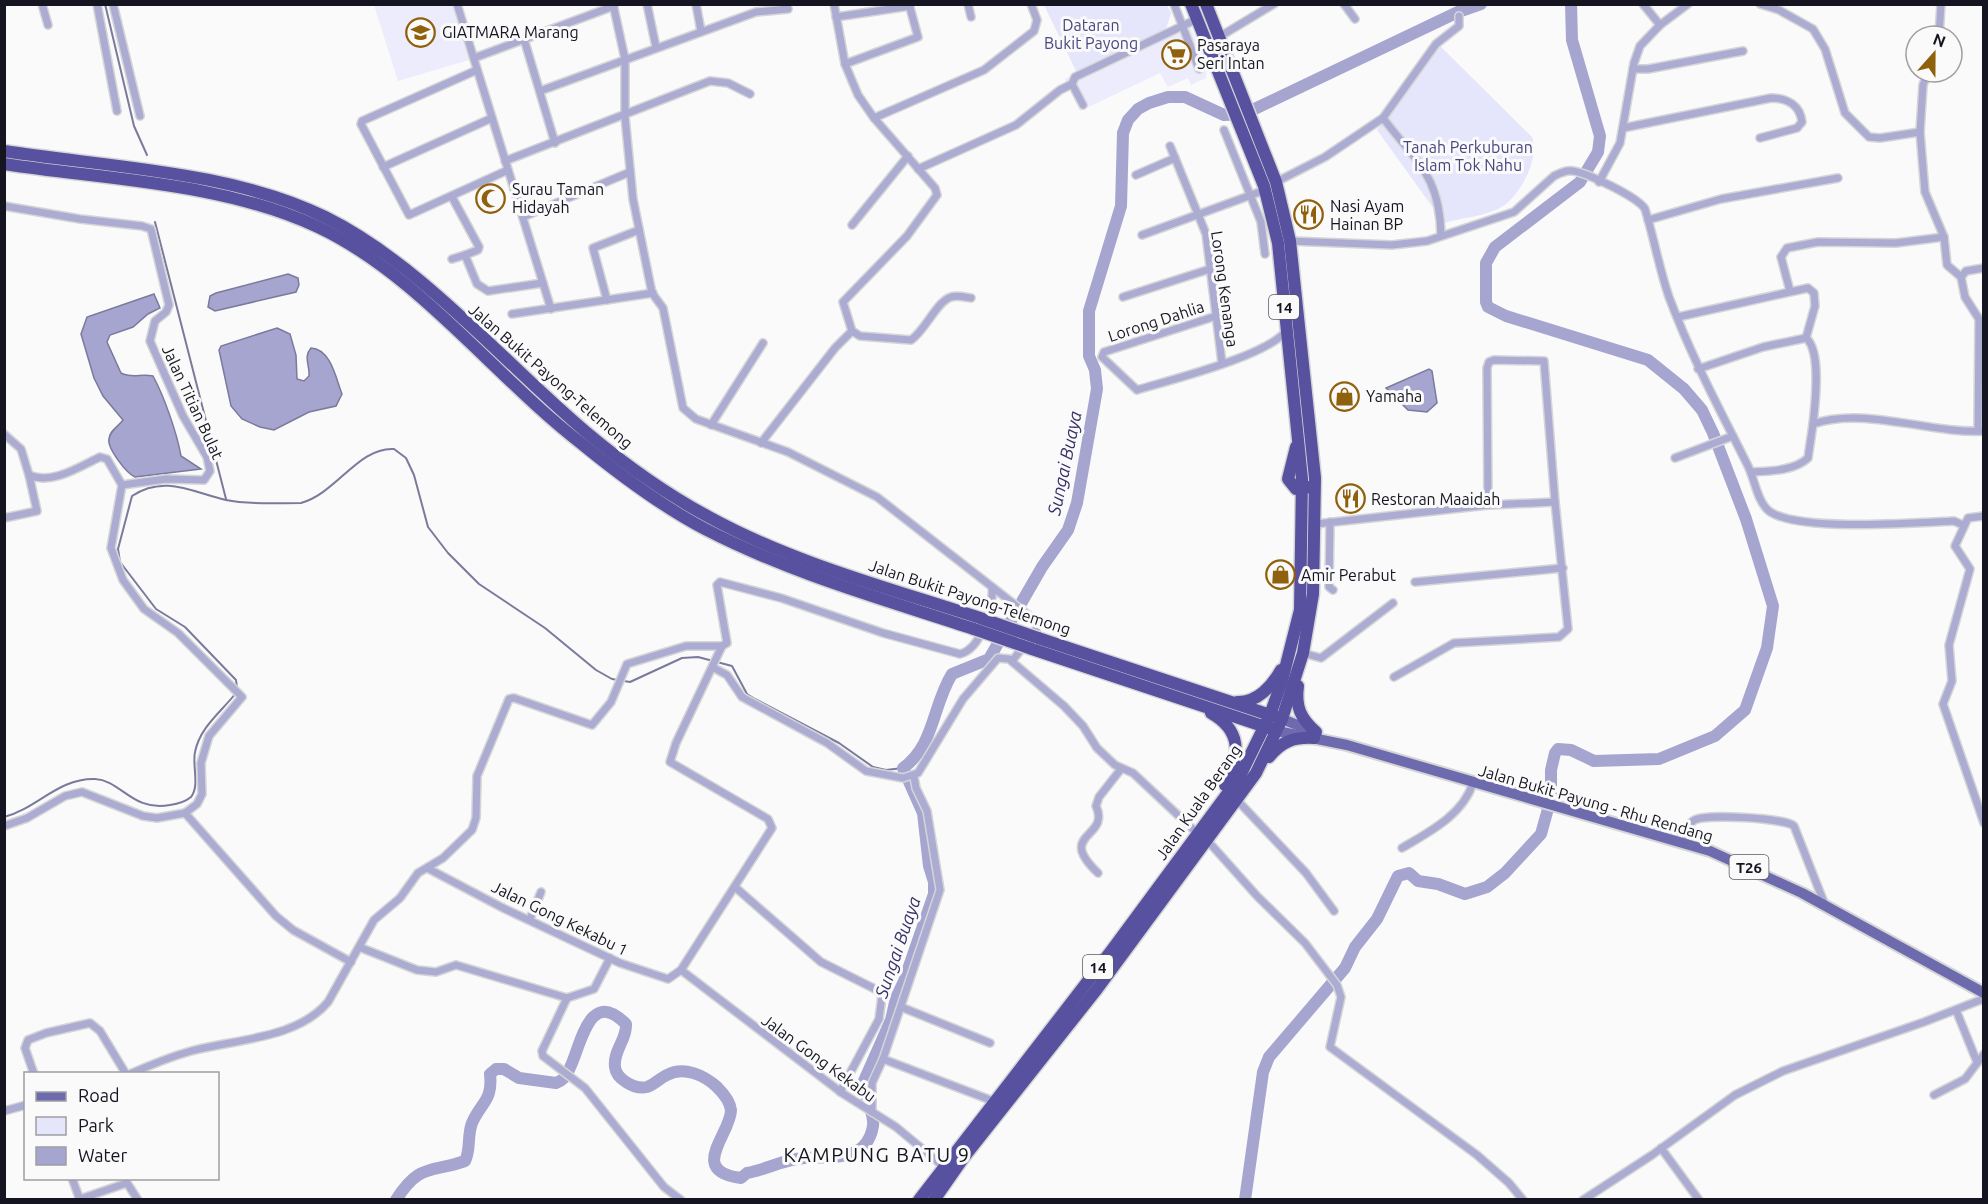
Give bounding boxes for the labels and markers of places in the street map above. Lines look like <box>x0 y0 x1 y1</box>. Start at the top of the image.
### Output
school or university icon: GIATMARA Marang <box>405 16 437 48</box>
place label: GIATMARA Marang <box>442 23 579 41</box>
place label: Pasaraya Seri Intan <box>1197 36 1265 72</box>
supermarket icon: Pasaraya Seri Intan <box>1160 38 1192 70</box>
place label: Surau Taman Hidayah <box>512 180 604 216</box>
mosque icon: Surau Taman Hidayah <box>475 182 507 214</box>
place label: Nasi Ayam Hainan BP <box>1330 197 1404 233</box>
restaurant icon: Nasi Ayam Hainan BP <box>1293 199 1325 231</box>
shop icon: Yamaha <box>1329 380 1361 412</box>
place label: Yamaha <box>1366 387 1422 405</box>
restaurant icon: Restoran Maaidah <box>1334 483 1366 515</box>
place label: Restoran Maaidah <box>1371 490 1500 508</box>
shop icon: Amir Perabut <box>1264 559 1296 591</box>
place label: Amir Perabut <box>1301 566 1397 584</box>

